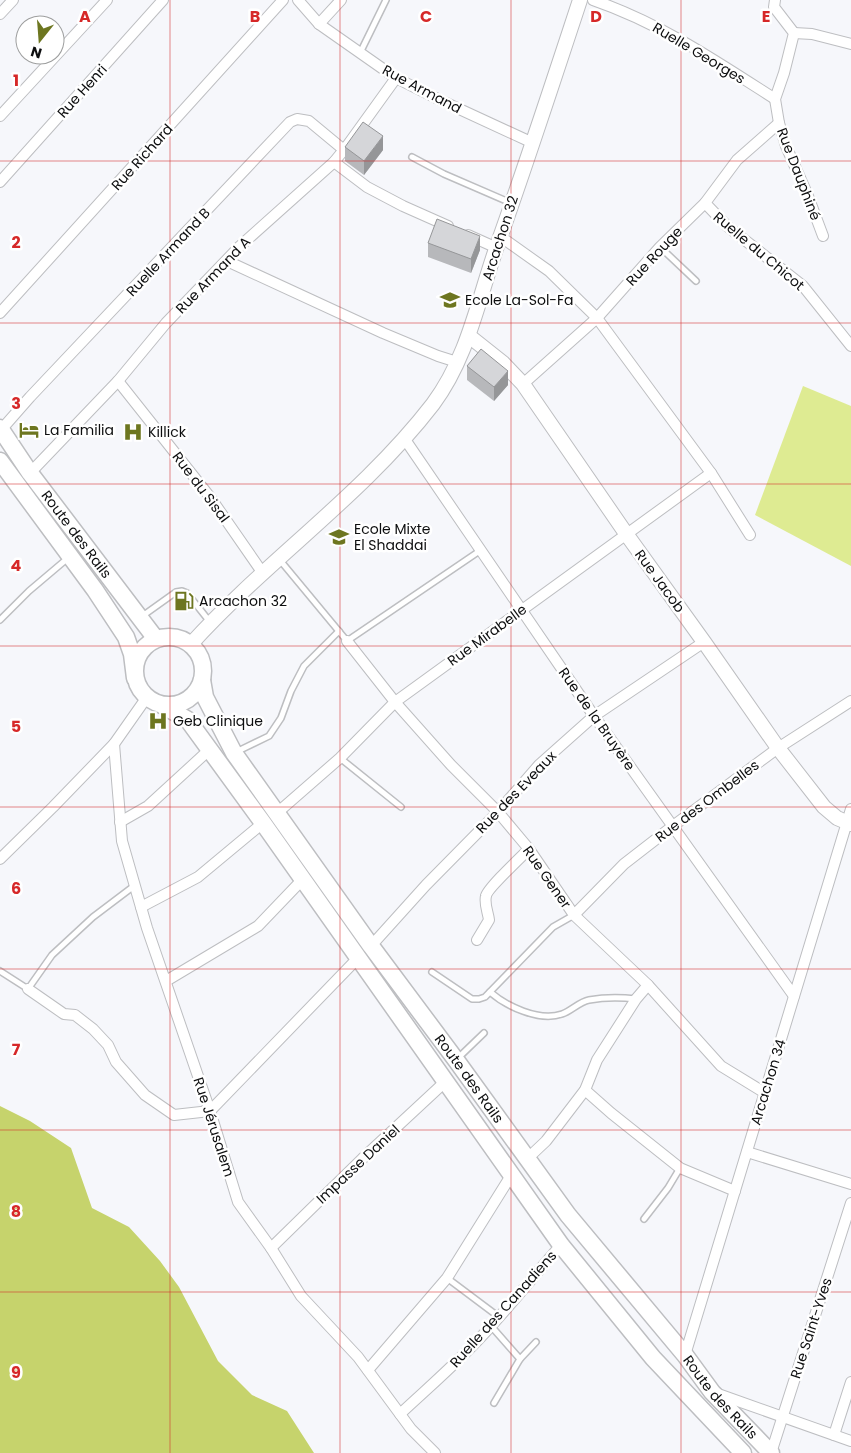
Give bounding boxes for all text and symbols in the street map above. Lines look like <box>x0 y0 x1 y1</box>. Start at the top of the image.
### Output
text: A <box>79 5 91 28</box>
text: B <box>250 5 260 28</box>
text: C <box>420 5 432 28</box>
text: D <box>590 5 602 28</box>
text: E <box>762 5 770 28</box>
north arrow <box>15 15 65 65</box>
street label: Ruelle Georges <box>649 17 749 89</box>
text: N <box>28 41 44 64</box>
street label: Rue Henri <box>53 60 111 122</box>
street label: Rue Armand <box>379 60 465 118</box>
text: 1 <box>13 69 19 92</box>
street label: Rue Richard <box>107 119 177 195</box>
street label: Rue Dauphiné <box>772 125 826 223</box>
street label: Arcachon 32 <box>477 193 523 283</box>
street label: Ruelle Armand B <box>122 203 214 301</box>
street label: Ruelle du Chicot <box>709 207 809 295</box>
street label: Rue Rouge <box>621 222 687 290</box>
text: 2 <box>11 231 21 254</box>
street label: Rue Armand A <box>171 232 255 318</box>
school or university icon: Ecole La-Sol-Fa <box>439 289 461 311</box>
place label: Ecole La-Sol-Fa <box>465 290 574 310</box>
text: 3 <box>11 392 21 415</box>
hotel icon: La Familia <box>18 419 40 441</box>
place label: La Familia <box>44 420 114 440</box>
hospital icon: Killick <box>122 421 144 443</box>
place label: Killick <box>148 422 187 442</box>
street label: Rue du Sisal <box>168 447 234 527</box>
street label: Route des Rails <box>37 486 116 582</box>
place label: Ecole Mixte El Shaddai <box>354 519 431 555</box>
school or university icon: Ecole Mixte El Shaddai <box>328 526 350 548</box>
street label: Rue Jacob <box>630 545 690 617</box>
text: 4 <box>11 554 22 577</box>
fuel station icon: Arcachon 32 <box>173 590 195 612</box>
place label: Arcachon 32 <box>199 591 287 611</box>
street label: Rue Mirabelle <box>443 599 531 671</box>
street label: Rue de la Bruyère <box>554 663 640 775</box>
hospital icon: Geb Clinique <box>147 710 169 732</box>
place label: Geb Clinique <box>173 711 263 731</box>
text: 5 <box>11 715 21 738</box>
street label: Rue des Eveaux <box>471 746 561 838</box>
street label: Rue des Ombelles <box>651 755 763 847</box>
street label: Rue Gener <box>518 842 576 912</box>
text: 6 <box>11 877 21 900</box>
street label: Route des Rails <box>430 1030 508 1127</box>
street label: Arcachon 34 <box>745 1036 791 1127</box>
text: 7 <box>12 1038 21 1061</box>
street label: Rue Jérusalem <box>188 1075 240 1179</box>
street label: Impasse Daniel <box>312 1120 404 1208</box>
text: 8 <box>11 1200 21 1223</box>
street label: Ruelle des Canadiens <box>445 1246 561 1372</box>
street label: Rue Saint-Yves <box>785 1275 837 1381</box>
street label: Route des Rails <box>678 1351 762 1444</box>
text: 9 <box>11 1361 21 1384</box>

